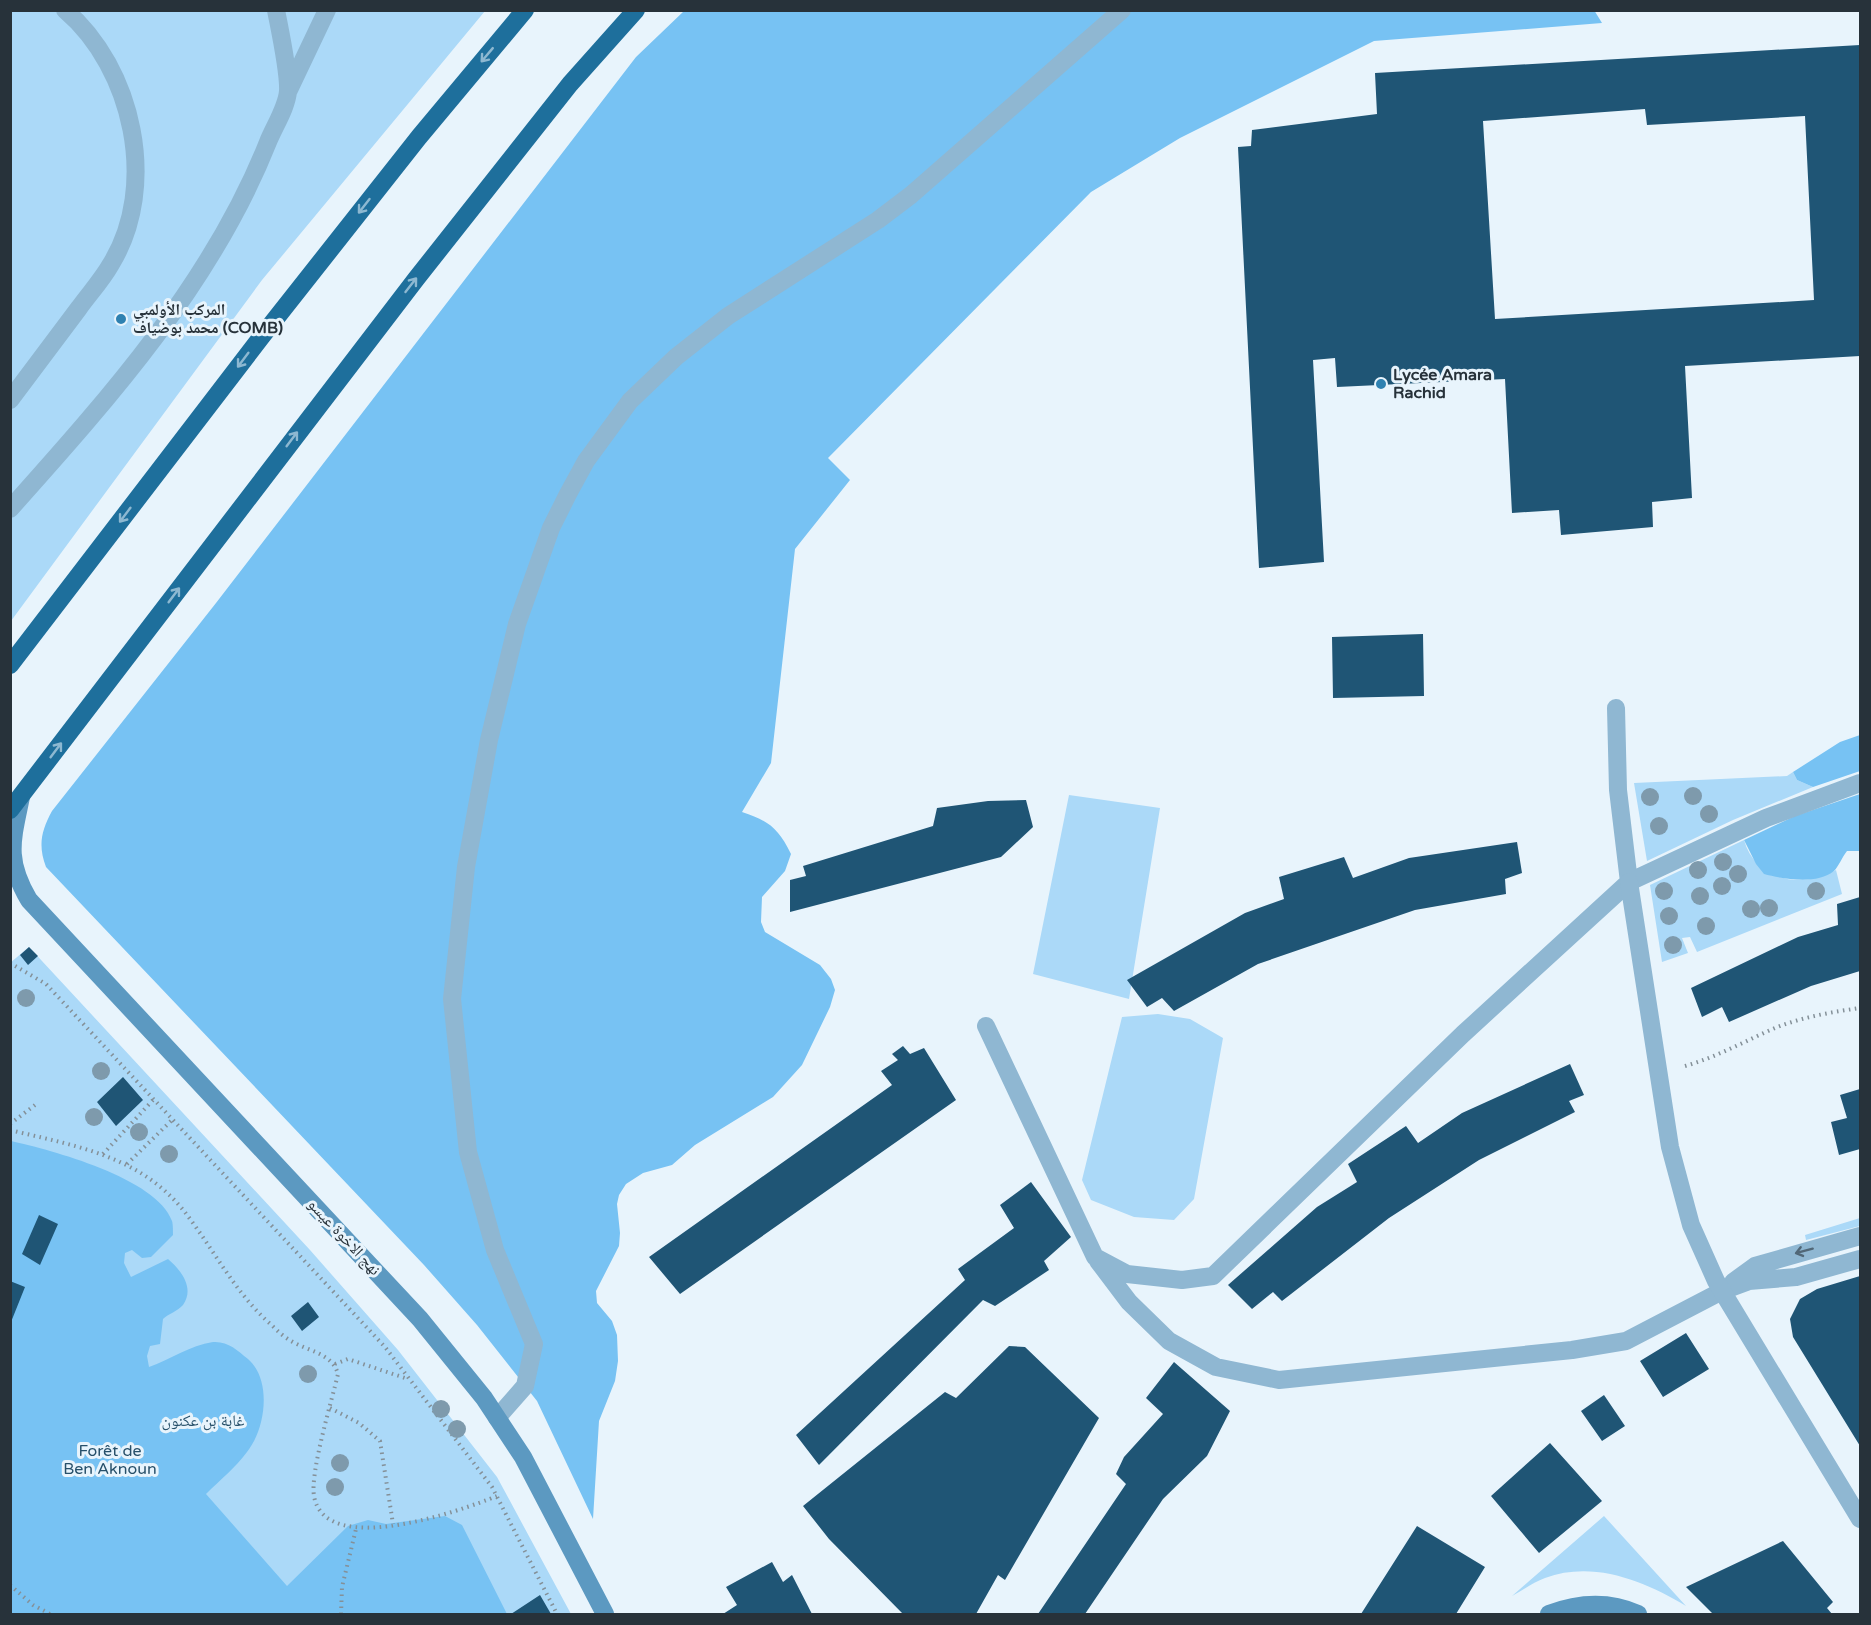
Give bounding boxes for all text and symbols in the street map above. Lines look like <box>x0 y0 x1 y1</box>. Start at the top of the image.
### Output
one-way arrow <box>480 47 494 62</box>
one-way arrow <box>357 198 370 214</box>
one-way arrow <box>404 277 417 293</box>
place label: المركب الأولمبي محمد بوضياف (COMB) <box>133 300 283 338</box>
marker: المركب الأولمبي محمد بوضياف (COMB) <box>114 312 128 326</box>
one-way arrow <box>237 351 250 367</box>
place label: Lycée Amara Rachid <box>1393 365 1492 403</box>
marker: Lycée Amara Rachid <box>1374 377 1388 391</box>
one-way arrow <box>285 432 298 448</box>
one-way arrow <box>119 507 132 523</box>
one-way arrow <box>168 587 180 603</box>
one-way arrow <box>50 743 63 759</box>
street label: نهج الاخوة عيسو <box>303 1194 385 1280</box>
one-way arrow <box>1795 1246 1814 1257</box>
park label: غابة بن عكنون <box>162 1411 244 1431</box>
park label: Forêt de Ben Aknoun <box>63 1441 157 1479</box>

